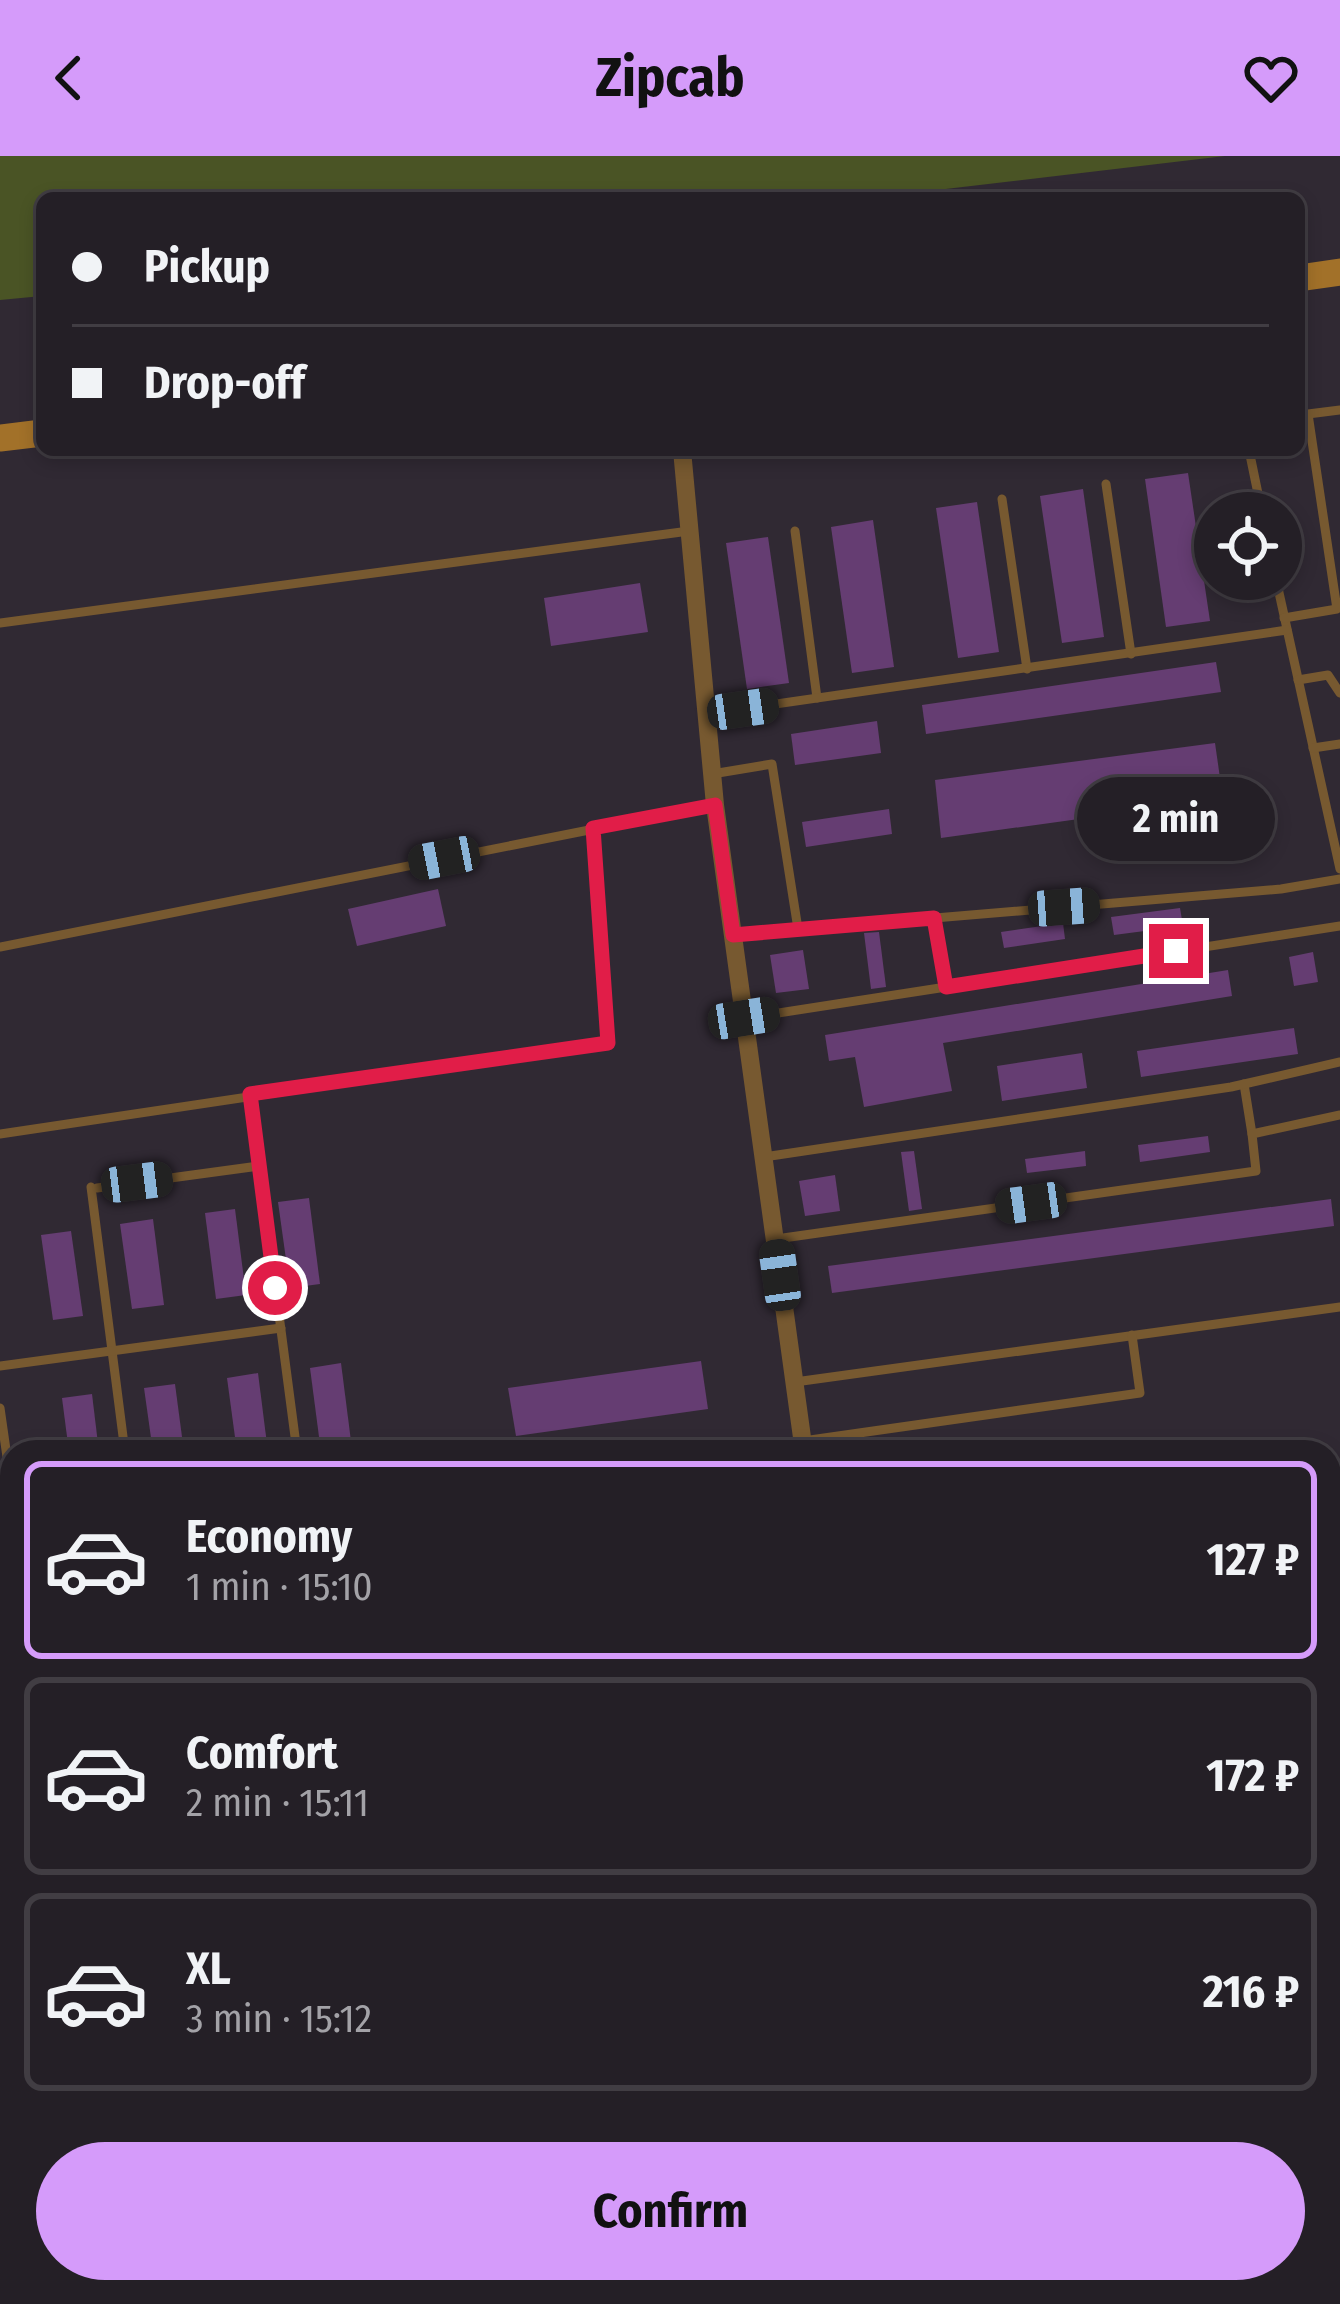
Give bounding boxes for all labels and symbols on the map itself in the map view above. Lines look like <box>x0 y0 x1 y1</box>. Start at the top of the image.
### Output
car <box>705 686 781 732</box>
callout: 2 min <box>1077 777 1275 861</box>
car <box>405 833 483 883</box>
car <box>1027 887 1101 927</box>
route end <box>1149 924 1203 978</box>
car <box>706 995 782 1041</box>
car <box>99 1160 175 1204</box>
car <box>993 1180 1069 1226</box>
car <box>757 1237 803 1313</box>
route start <box>248 1261 302 1315</box>

